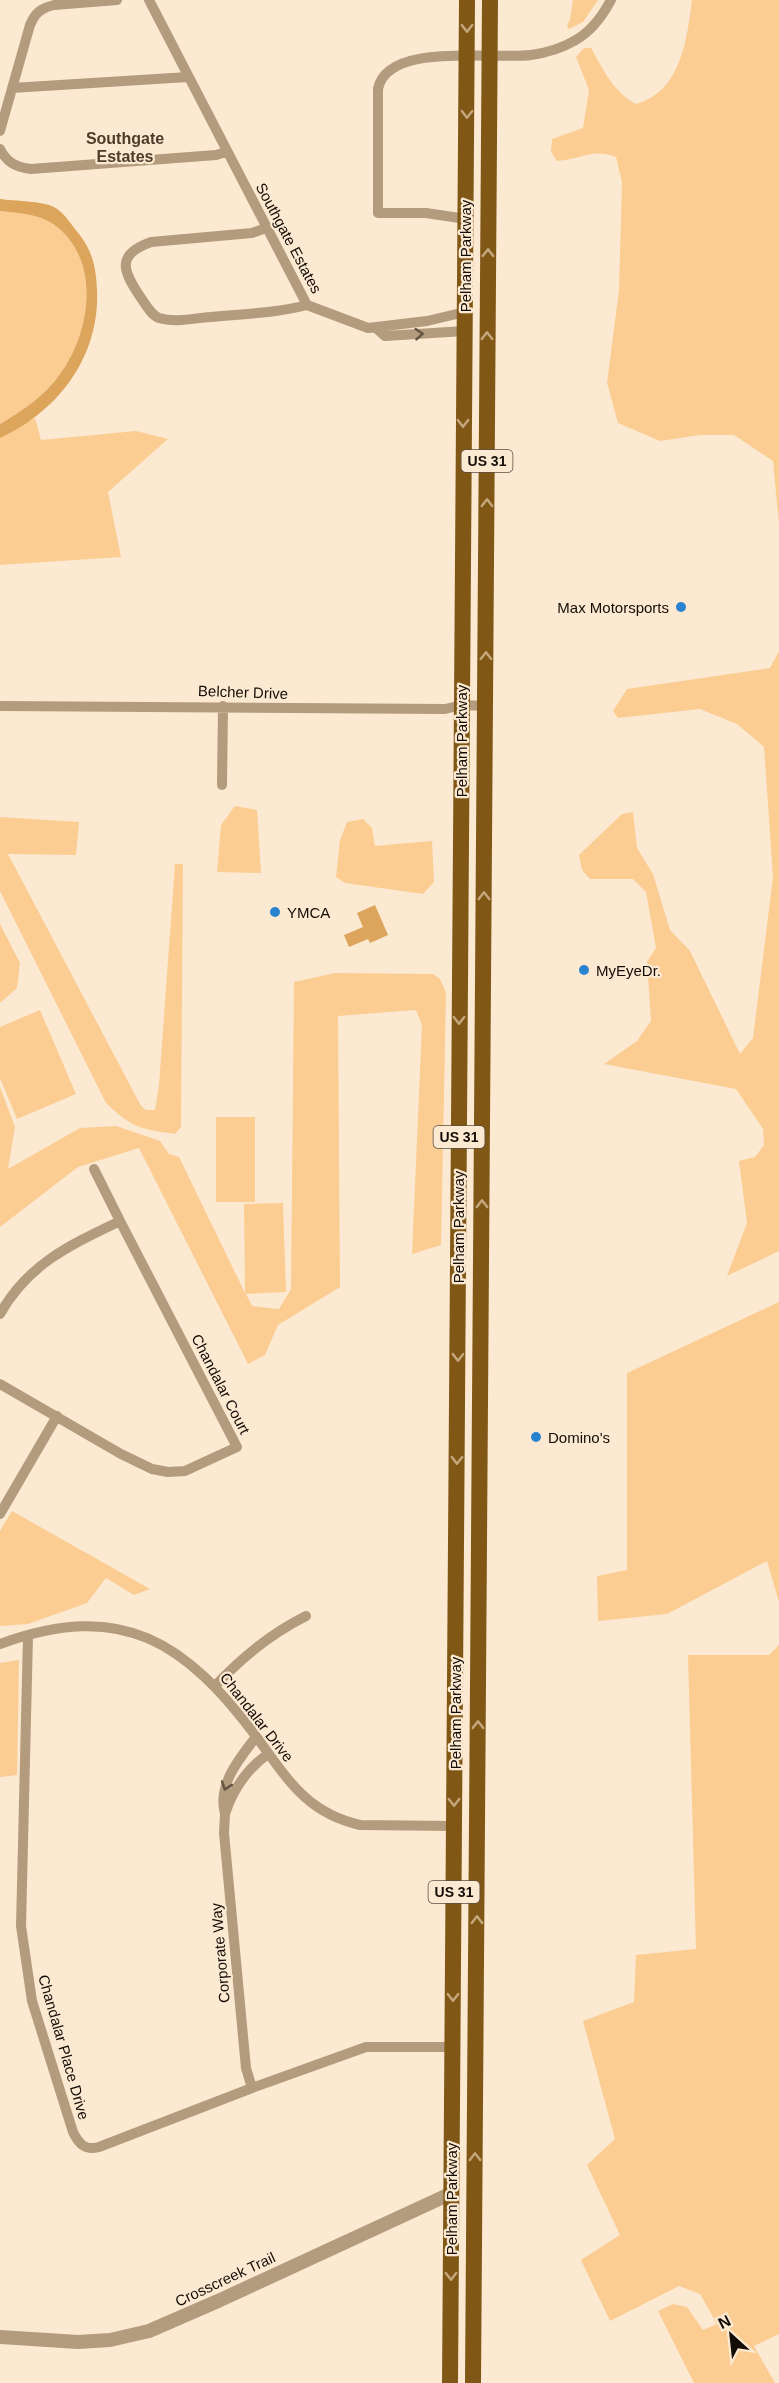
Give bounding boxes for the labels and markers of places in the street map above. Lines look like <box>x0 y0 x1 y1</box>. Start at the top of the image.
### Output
place label: Max Motorsports <box>557 599 669 616</box>
marker: Max Motorsports <box>674 600 688 614</box>
place label: YMCA <box>287 904 330 921</box>
marker: YMCA <box>268 905 282 919</box>
place label: MyEyeDr. <box>596 962 661 979</box>
marker: MyEyeDr. <box>577 963 591 977</box>
place label: Domino's <box>548 1429 610 1446</box>
marker: Domino's <box>529 1430 543 1444</box>

